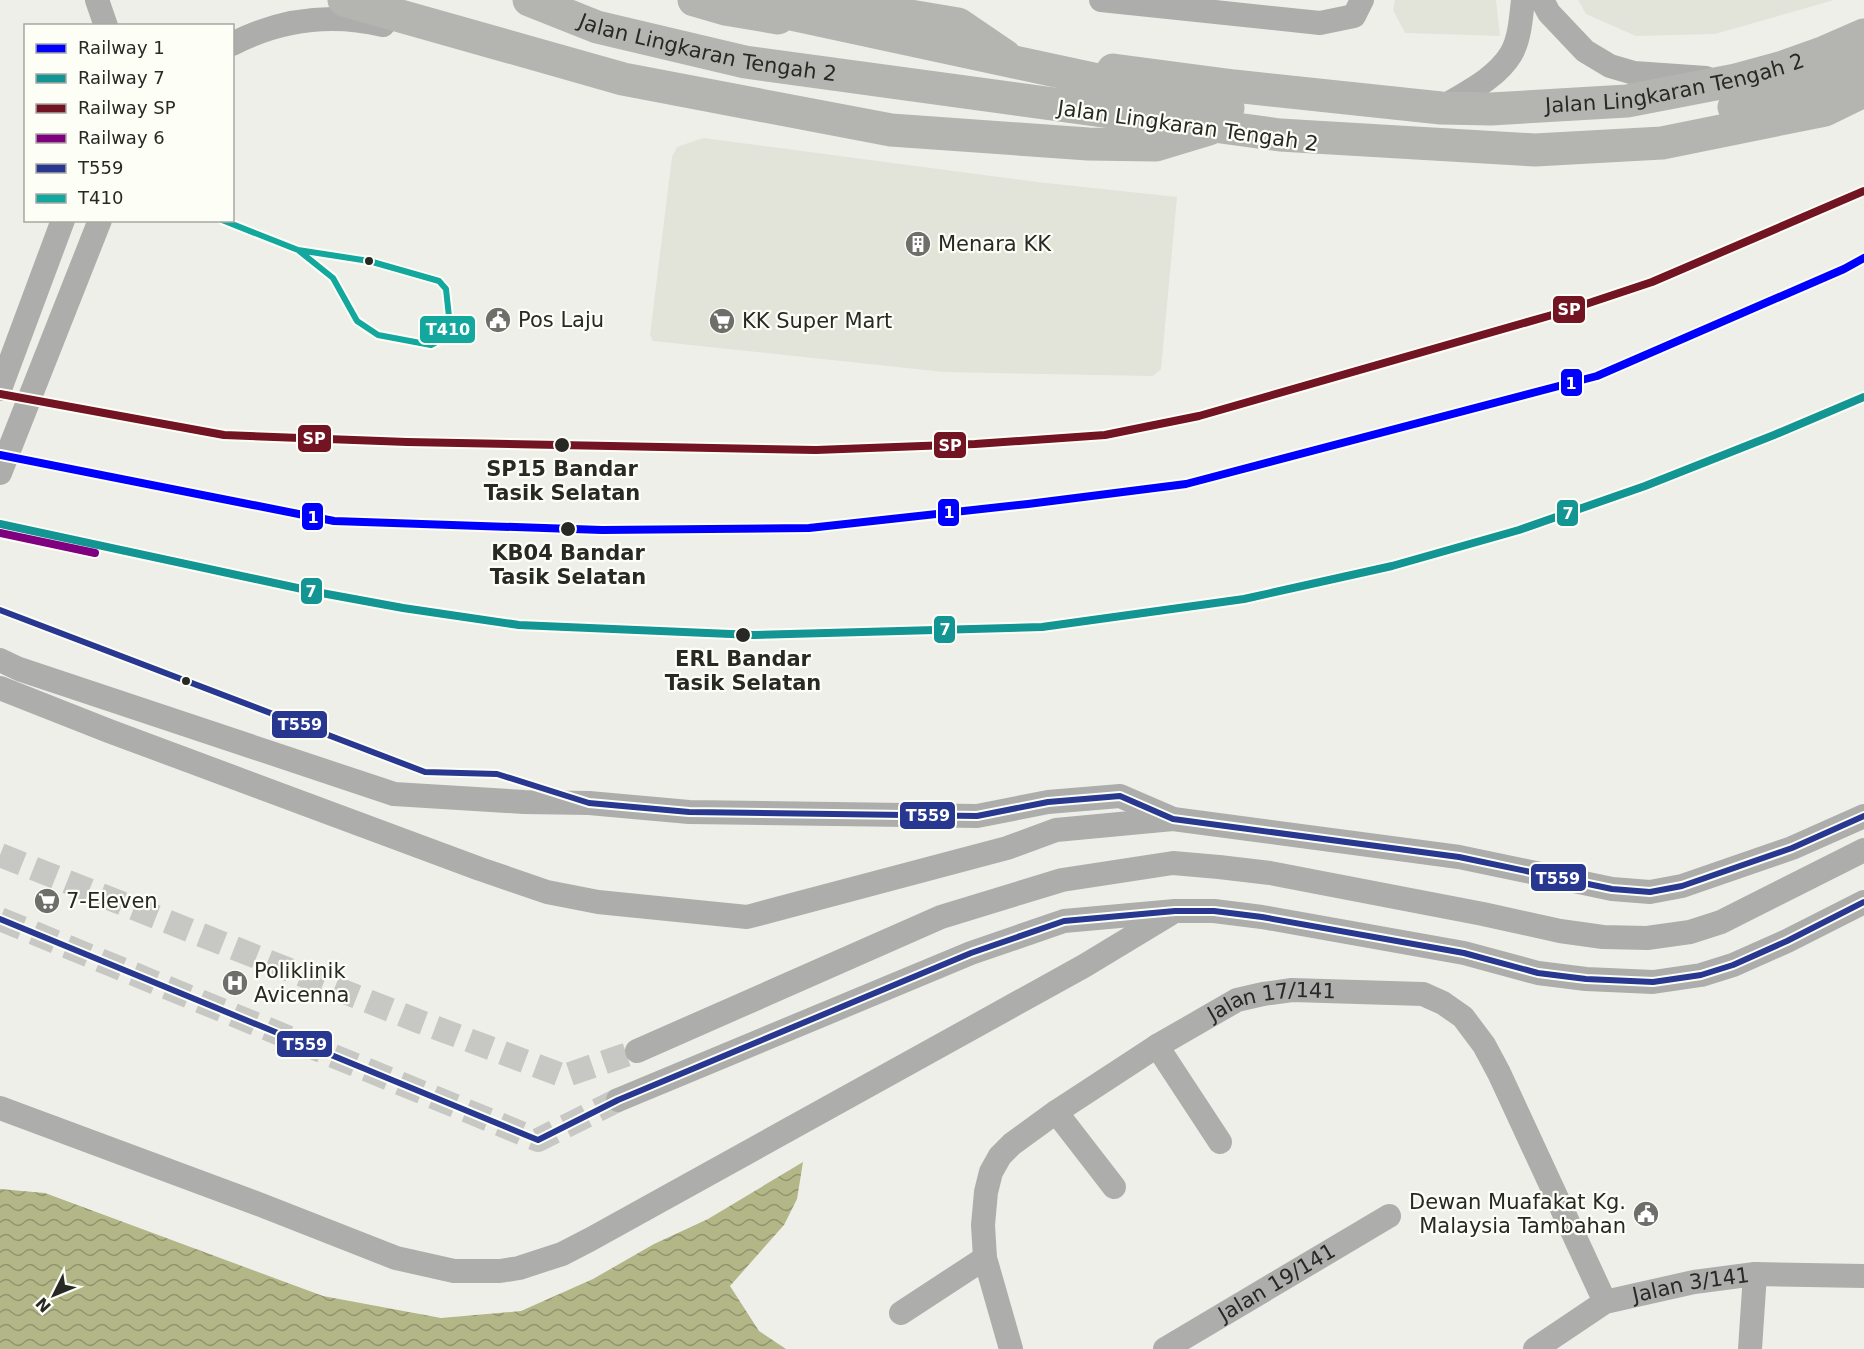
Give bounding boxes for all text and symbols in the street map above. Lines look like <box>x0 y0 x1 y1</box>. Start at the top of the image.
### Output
street label: Jalan Lingkaran Tengah 2 <box>573 8 838 86</box>
legend <box>24 24 234 222</box>
text: Railway 1 <box>78 37 165 58</box>
street label: Jalan Lingkaran Tengah 2 <box>1542 48 1807 118</box>
text: Railway 7 <box>78 67 165 88</box>
street label: Jalan Lingkaran Tengah 2 <box>1054 96 1320 156</box>
text: Railway SP <box>78 97 176 118</box>
text: Railway 6 <box>78 127 165 148</box>
text: T559 <box>77 157 123 178</box>
text: T410 <box>77 187 123 208</box>
building icon: Menara KK <box>903 229 933 259</box>
place label: Menara KK <box>938 232 1052 256</box>
unlabelled marker <box>363 255 375 267</box>
line badge: SP <box>1552 295 1586 324</box>
text: SP <box>1557 300 1581 319</box>
public building icon: Pos Laju <box>483 305 513 335</box>
supermarket icon: KK Super Mart <box>707 306 737 336</box>
place label: Pos Laju <box>518 308 604 332</box>
place label: KK Super Mart <box>742 309 892 333</box>
line badge: T410 <box>419 315 476 344</box>
text: T410 <box>426 320 470 339</box>
line badge: 1 <box>1560 368 1583 397</box>
text: 1 <box>1565 374 1577 393</box>
line badge: SP <box>297 424 332 453</box>
text: SP <box>302 429 326 448</box>
line badge: SP <box>933 431 967 459</box>
marker: SP15 Bandar Tasik Selatan <box>553 436 571 454</box>
text: SP <box>938 436 962 455</box>
place label: SP15 Bandar Tasik Selatan <box>484 457 640 505</box>
line badge: 1 <box>937 498 960 527</box>
line badge: 7 <box>1556 499 1579 527</box>
line badge: 1 <box>301 502 324 531</box>
text: 1 <box>943 503 955 522</box>
text: 7 <box>1562 504 1574 523</box>
text: 1 <box>307 508 319 527</box>
marker: KB04 Bandar Tasik Selatan <box>559 520 577 538</box>
place label: KB04 Bandar Tasik Selatan <box>490 541 646 589</box>
line badge: 7 <box>300 577 323 605</box>
text: 7 <box>305 582 317 601</box>
line badge: 7 <box>933 615 956 644</box>
text: 7 <box>939 620 951 639</box>
marker: ERL Bandar Tasik Selatan <box>734 626 752 644</box>
place label: ERL Bandar Tasik Selatan <box>665 647 821 695</box>
unlabelled marker <box>180 675 192 687</box>
line badge: T559 <box>271 710 328 739</box>
text: T559 <box>278 715 322 734</box>
line badge: T559 <box>899 801 956 830</box>
text: T559 <box>906 806 950 825</box>
line badge: T559 <box>1530 863 1587 892</box>
text: T559 <box>1536 869 1580 888</box>
supermarket icon: 7-Eleven <box>32 886 62 916</box>
place label: 7-Eleven <box>66 889 158 913</box>
place label: Poliklinik Avicenna <box>254 959 349 1007</box>
hospital icon: Poliklinik Avicenna <box>220 968 250 998</box>
street label: Jalan 17/141 <box>1202 978 1336 1027</box>
line badge: T559 <box>276 1030 333 1058</box>
text: T559 <box>283 1035 327 1054</box>
place label: Dewan Muafakat Kg. Malaysia Tambahan <box>1409 1190 1626 1238</box>
public building icon: Dewan Muafakat Kg. Malaysia Tambahan <box>1631 1199 1661 1229</box>
street label: Jalan 19/141 <box>1212 1239 1340 1328</box>
street label: Jalan 3/141 <box>1628 1263 1751 1308</box>
north arrow <box>24 1265 84 1325</box>
text: N <box>32 1294 55 1316</box>

